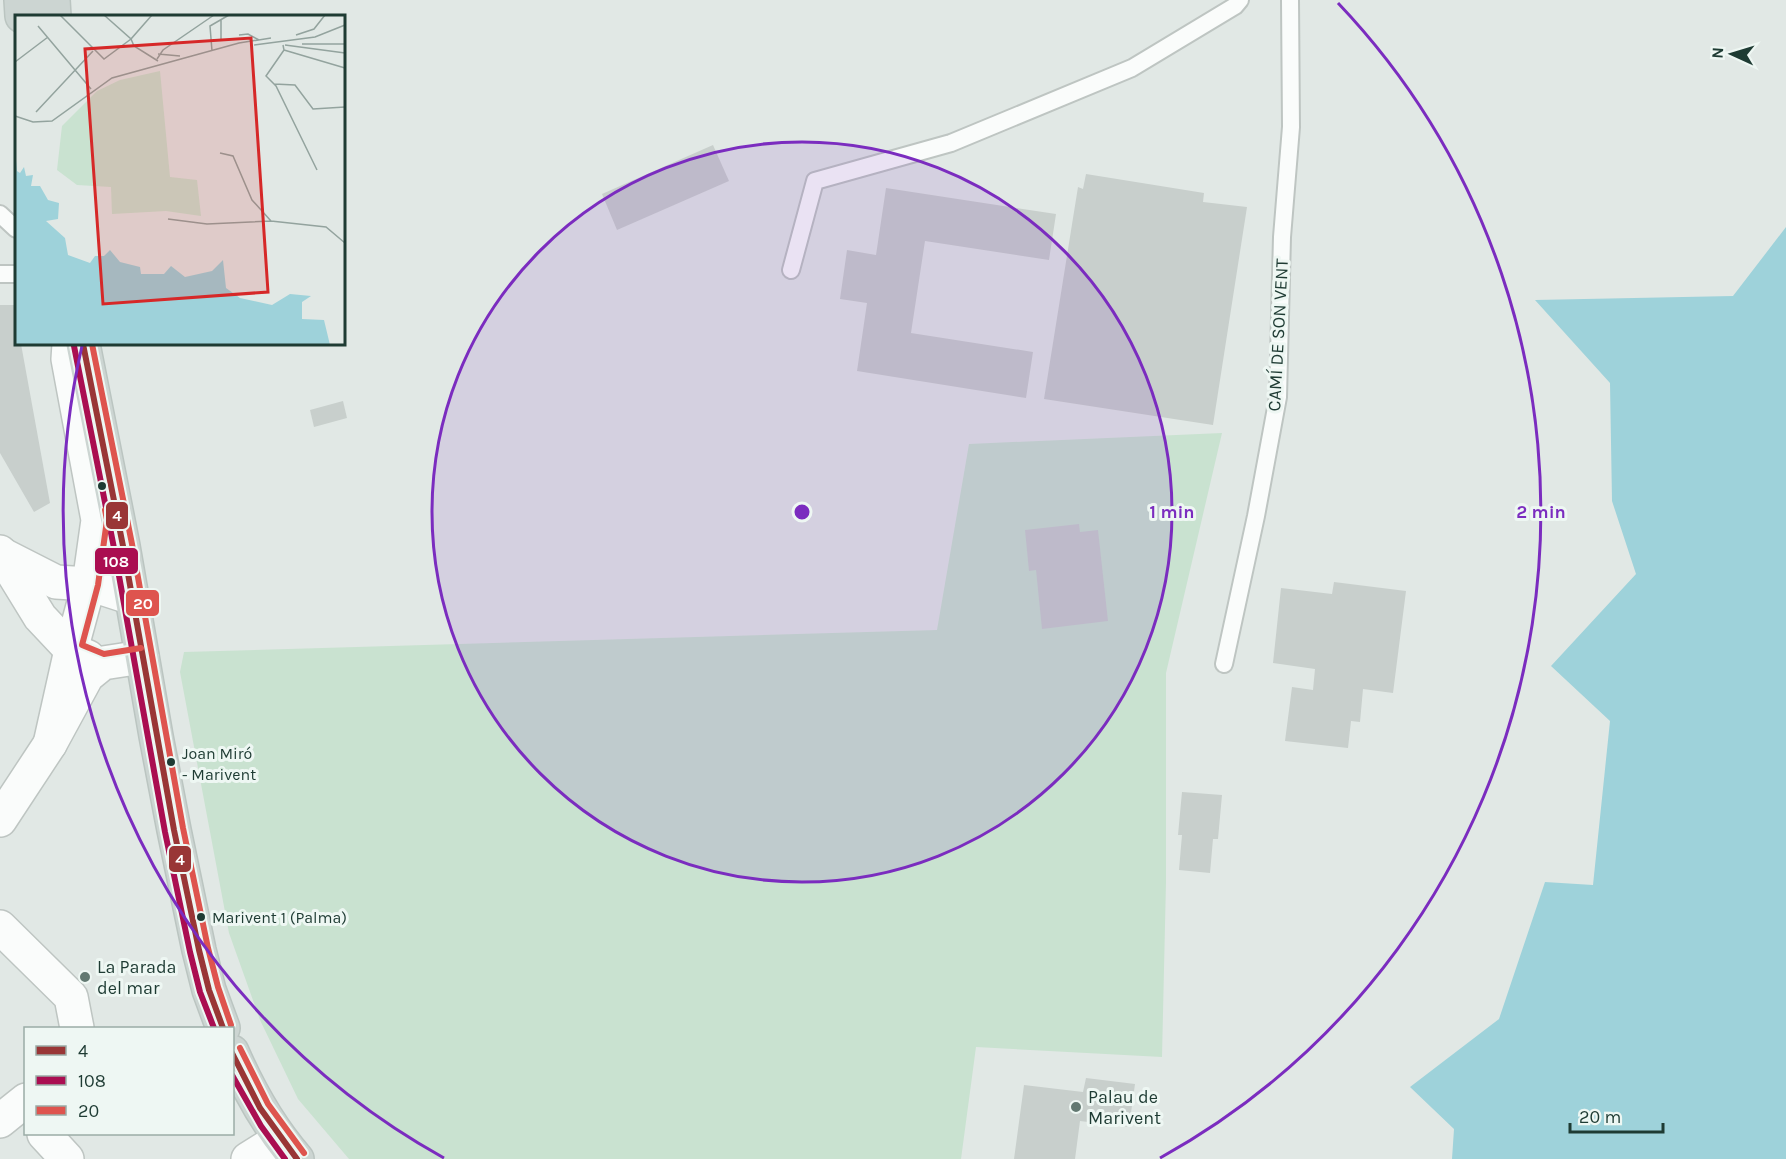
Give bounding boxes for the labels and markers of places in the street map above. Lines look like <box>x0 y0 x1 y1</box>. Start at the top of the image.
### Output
unlabelled marker <box>96 480 108 492</box>
centre of rings <box>792 502 812 522</box>
place label: Joan Miró - Marivent <box>182 744 256 784</box>
marker: Joan Miró - Marivent <box>165 756 177 768</box>
place label: Marivent 1 (Palma) <box>212 908 347 927</box>
marker: Marivent 1 (Palma) <box>195 911 207 923</box>
place label: La Parada del mar <box>97 956 176 999</box>
marker: La Parada del mar <box>78 970 92 984</box>
place label: Palau de Marivent <box>1088 1086 1161 1129</box>
marker: Palau de Marivent <box>1069 1100 1083 1114</box>

